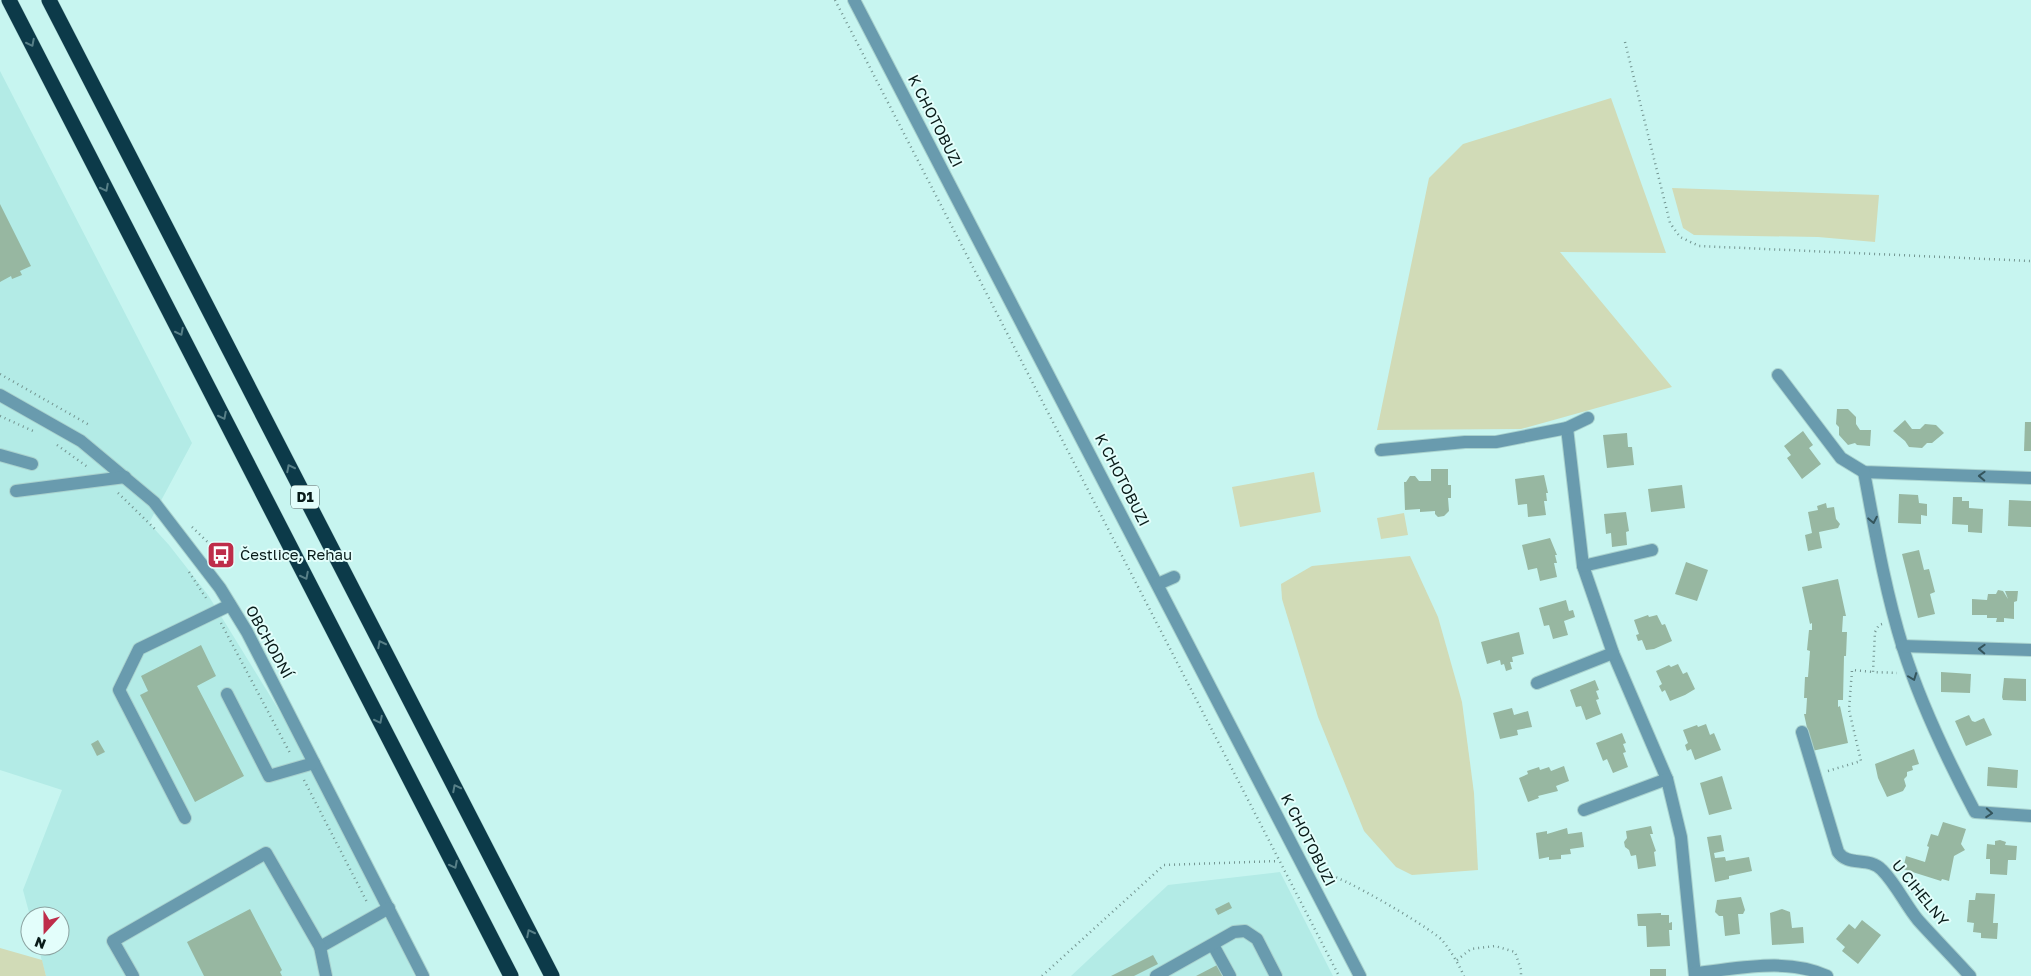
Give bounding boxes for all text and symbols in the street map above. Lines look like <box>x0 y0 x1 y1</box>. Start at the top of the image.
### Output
one-way arrow <box>25 38 35 47</box>
street label: K CHOTOBUZI <box>905 71 967 170</box>
one-way arrow <box>99 183 109 192</box>
one-way arrow <box>174 327 184 336</box>
one-way arrow <box>217 410 227 419</box>
street label: K CHOTOBUZI <box>1092 430 1154 529</box>
one-way arrow <box>287 465 297 474</box>
one-way arrow <box>1978 471 1986 481</box>
road number: D1 <box>291 486 319 508</box>
one-way arrow <box>1868 516 1878 524</box>
bus stop icon: Čestlice, Rehau <box>206 540 236 570</box>
place label: Čestlice, Rehau <box>240 545 352 563</box>
one-way arrow <box>299 570 309 579</box>
street label: OBCHODNÍ <box>243 602 298 682</box>
one-way arrow <box>377 640 387 649</box>
one-way arrow <box>1978 643 1986 654</box>
one-way arrow <box>1907 672 1918 681</box>
one-way arrow <box>373 715 383 724</box>
one-way arrow <box>452 784 462 793</box>
street label: K CHOTOBUZI <box>1278 790 1340 889</box>
one-way arrow <box>1985 808 1993 819</box>
street label: U CIHELNY <box>1889 856 1953 929</box>
one-way arrow <box>448 860 458 869</box>
north arrow <box>20 906 70 956</box>
one-way arrow <box>526 929 536 938</box>
text: N <box>32 934 48 953</box>

